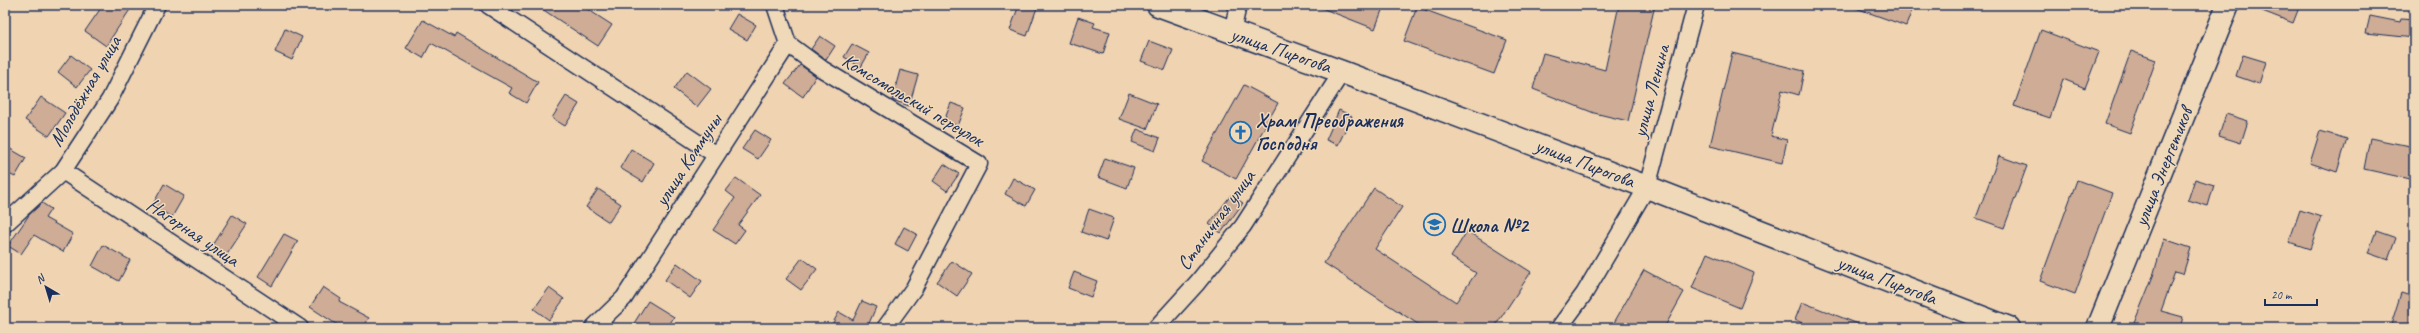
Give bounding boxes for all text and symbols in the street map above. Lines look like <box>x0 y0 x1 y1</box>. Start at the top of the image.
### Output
street label: улица Пирогова <box>1227 21 1336 79</box>
street label: Молодёжная улица <box>43 30 128 151</box>
street label: улица Ленина <box>1626 40 1676 141</box>
street label: Комсомольский переулок <box>838 48 990 153</box>
street label: улица Энергетиков <box>2127 101 2199 231</box>
street label: улица Коммуны <box>648 108 728 212</box>
place label: Храм Преображения Господня <box>1256 108 1405 156</box>
church icon: Храм Преображения Господня <box>1227 119 1253 145</box>
street label: улица Пирогова <box>1531 132 1639 194</box>
street label: Станичная улица <box>1171 164 1261 275</box>
street label: Нагорная улица <box>142 192 245 273</box>
school or university icon: Школа №2 <box>1422 212 1448 238</box>
place label: Школа №2 <box>1450 213 1530 238</box>
street label: улица Пирогова <box>1833 249 1941 311</box>
north arrow <box>26 267 66 307</box>
text: N <box>33 270 49 287</box>
scale bar <box>2265 281 2317 307</box>
text: 20 m <box>2271 287 2293 303</box>

